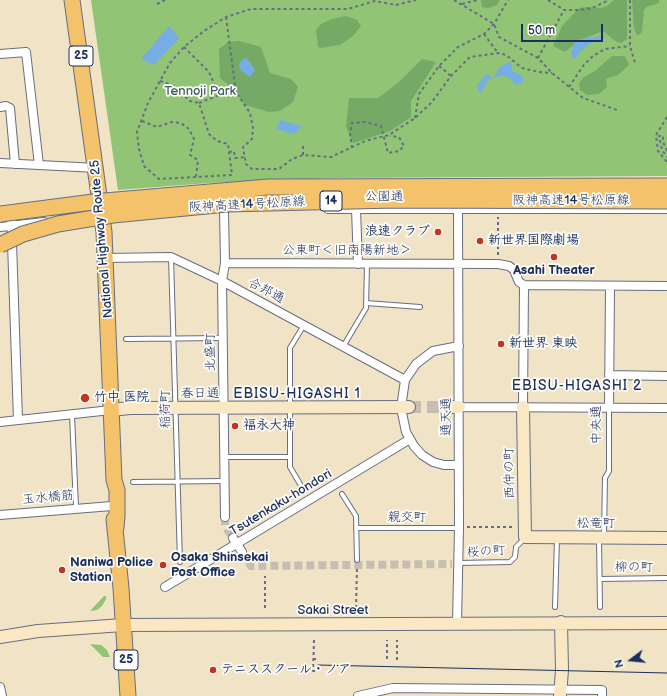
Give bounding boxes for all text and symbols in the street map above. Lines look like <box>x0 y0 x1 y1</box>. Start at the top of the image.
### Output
scale bar <box>523 16 605 42</box>
text: 50 m <box>528 23 555 38</box>
road number: 25 <box>69 46 93 66</box>
park label: Tennoji Park <box>164 84 236 100</box>
street label: National Highway Route 25 <box>87 159 117 319</box>
street label: 公園通 <box>364 189 404 205</box>
road number: 14 <box>320 191 342 211</box>
street label: 阪神高速14号松原線 <box>513 193 629 209</box>
street label: 阪神高速14号松原線 <box>188 194 306 216</box>
place label: 浪速クラブ <box>365 224 430 240</box>
marker: 浪速クラブ <box>433 227 443 237</box>
place label: 新世界国際劇場 <box>488 233 579 249</box>
marker: 新世界国際劇場 <box>475 236 485 246</box>
street label: 公東町＜旧南陽新地＞ <box>282 243 412 259</box>
marker: Asahi Theater <box>549 252 559 262</box>
place label: Asahi Theater <box>513 263 595 279</box>
street label: 合邦通 <box>245 275 287 307</box>
street label: 北盛町 <box>203 332 219 372</box>
place label: 新世界 東映 <box>509 336 578 352</box>
marker: 新世界 東映 <box>496 339 506 349</box>
district label: EBISU-HIGASHI 2 <box>512 378 642 394</box>
street label: 春日通 <box>181 386 219 402</box>
district label: EBISU-HIGASHI 1 <box>233 386 361 402</box>
street label: 稲荷町 <box>158 389 174 429</box>
place label: 竹中 医院 <box>94 390 150 406</box>
marker: 竹中 医院 <box>79 392 91 404</box>
street label: 通天通 <box>439 398 455 436</box>
street label: 中央通 <box>589 406 605 444</box>
place label: 福永大神 <box>243 418 295 434</box>
marker: 福永大神 <box>230 421 240 431</box>
street label: 西仲の町 <box>502 447 518 499</box>
street label: Tsutenkaku-hondori <box>227 466 335 540</box>
street label: 玉水橋筋 <box>21 488 75 508</box>
street label: 親交町 <box>388 510 426 526</box>
street label: 松竜町 <box>577 516 615 532</box>
street label: 桜の町 <box>466 543 506 561</box>
place label: Osaka Shinsekai Post Office <box>171 550 268 581</box>
place label: Naniwa Police Station <box>70 555 153 586</box>
marker: Osaka Shinsekai Post Office <box>158 560 168 570</box>
street label: 柳の町 <box>615 560 653 576</box>
marker: Naniwa Police Station <box>57 565 67 575</box>
street label: Sakai Street <box>298 603 368 619</box>
north arrow <box>611 640 651 680</box>
road number: 25 <box>114 650 138 670</box>
text: N <box>612 658 626 669</box>
place label: テニススクール・ノア <box>221 662 351 678</box>
marker: テニススクール・ノア <box>208 665 218 675</box>

